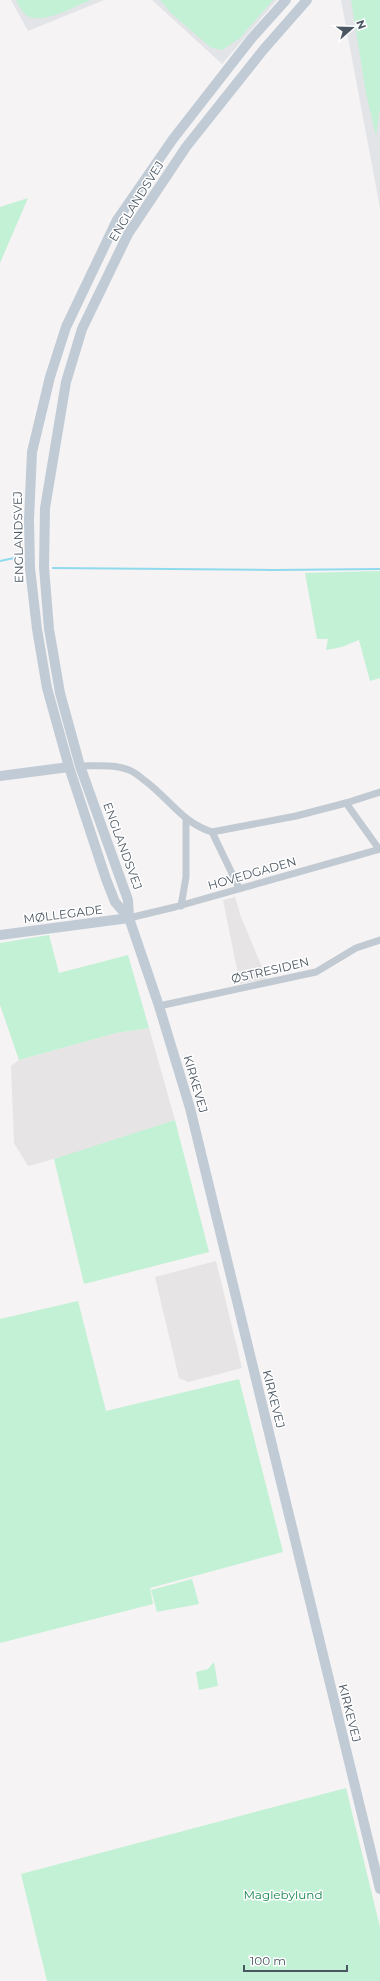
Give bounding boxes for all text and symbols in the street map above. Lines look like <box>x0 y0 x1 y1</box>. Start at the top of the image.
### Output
north arrow <box>332 8 372 48</box>
text: N <box>353 18 369 31</box>
street label: ENGLANDSVEJ <box>105 158 167 244</box>
street label: ENGLANDSVEJ <box>10 491 26 583</box>
street label: ENGLANDSVEJ <box>100 800 146 892</box>
street label: HOVEDGADEN <box>206 853 298 893</box>
street label: MØLLEGADE <box>23 902 103 926</box>
street label: ØSTRESIDEN <box>230 954 310 986</box>
street label: KIRKEVEJ <box>181 1053 211 1115</box>
street label: KIRKEVEJ <box>260 1368 288 1430</box>
street label: KIRKEVEJ <box>336 1682 364 1744</box>
park label: Maglebylund <box>243 1887 323 1902</box>
scale bar <box>244 1947 347 1973</box>
text: 100 m <box>250 1953 286 1968</box>

